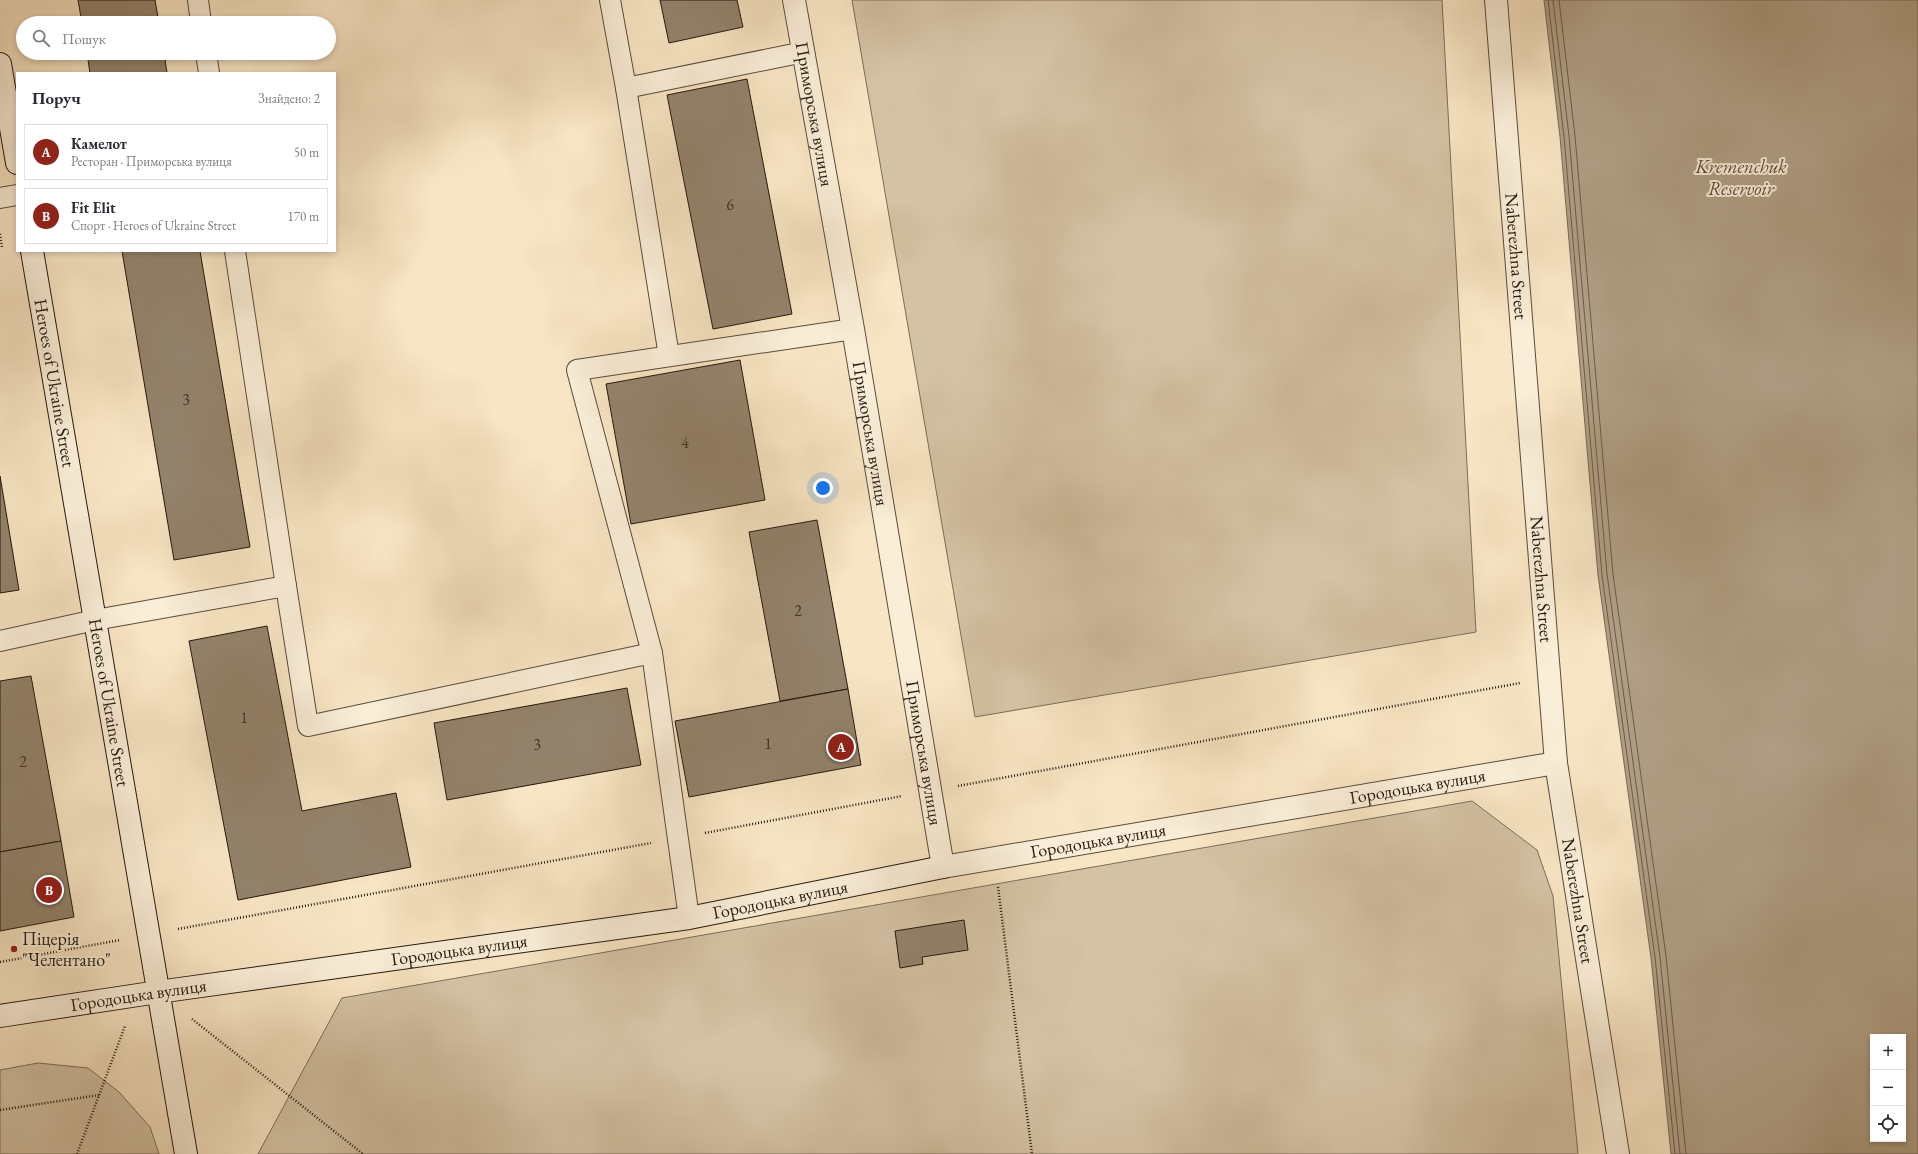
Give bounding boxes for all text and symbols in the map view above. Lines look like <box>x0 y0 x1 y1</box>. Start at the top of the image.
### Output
search box <box>16 16 336 60</box>
icon: search <box>30 27 52 49</box>
text: Пошук <box>62 29 106 48</box>
street label: Приморська вулиця <box>791 40 839 188</box>
text: Поруч <box>32 87 81 109</box>
text: Знайдено: 2 <box>258 90 320 107</box>
text: Камелот <box>71 134 127 153</box>
text: A <box>41 144 51 161</box>
text: 50 m <box>294 144 319 161</box>
text: Ресторан · Приморська вулиця <box>71 153 232 170</box>
water label: Kremenchuk Reservoir <box>1694 154 1787 201</box>
street label: Naberezhna Street <box>1500 192 1533 321</box>
house number: 6 <box>726 194 734 215</box>
text: Fit Elit <box>71 198 116 217</box>
text: B <box>42 208 50 225</box>
text: 170 m <box>288 208 319 225</box>
text: Спорт · Heroes of Ukraine Street <box>71 217 236 234</box>
street label: Heroes of Ukraine Street <box>29 297 81 469</box>
street label: Приморська вулиця <box>847 359 894 508</box>
house number: 3 <box>182 389 190 410</box>
house number: 4 <box>681 432 689 453</box>
your location <box>813 478 833 498</box>
street label: Naberezhna Street <box>1526 515 1559 644</box>
house number: 2 <box>794 600 802 621</box>
street label: Heroes of Ukraine Street <box>84 616 135 789</box>
street label: Приморська вулиця <box>901 678 948 827</box>
house number: 1 <box>240 707 248 728</box>
pin: A <box>828 732 854 762</box>
house number: 1 <box>764 733 772 754</box>
house number: 3 <box>533 734 541 755</box>
house number: 2 <box>19 751 27 772</box>
street label: Городоцька вулиця <box>1348 763 1487 809</box>
street label: Городоцька вулиця <box>1028 817 1168 863</box>
street label: Naberezhna Street <box>1557 836 1600 966</box>
street label: Городоцька вулиця <box>711 874 850 924</box>
pin: B <box>36 875 62 905</box>
place label: Піцерія "Челентано" <box>22 927 111 971</box>
street label: Городоцька вулиця <box>390 929 529 970</box>
marker: Піцерія "Челентано" <box>9 944 19 954</box>
street label: Городоцька вулиця <box>69 973 208 1016</box>
map controls <box>1870 1034 1906 1142</box>
button: + <box>1870 1034 1906 1070</box>
button: − <box>1870 1070 1906 1106</box>
button: locate <box>1870 1106 1906 1142</box>

